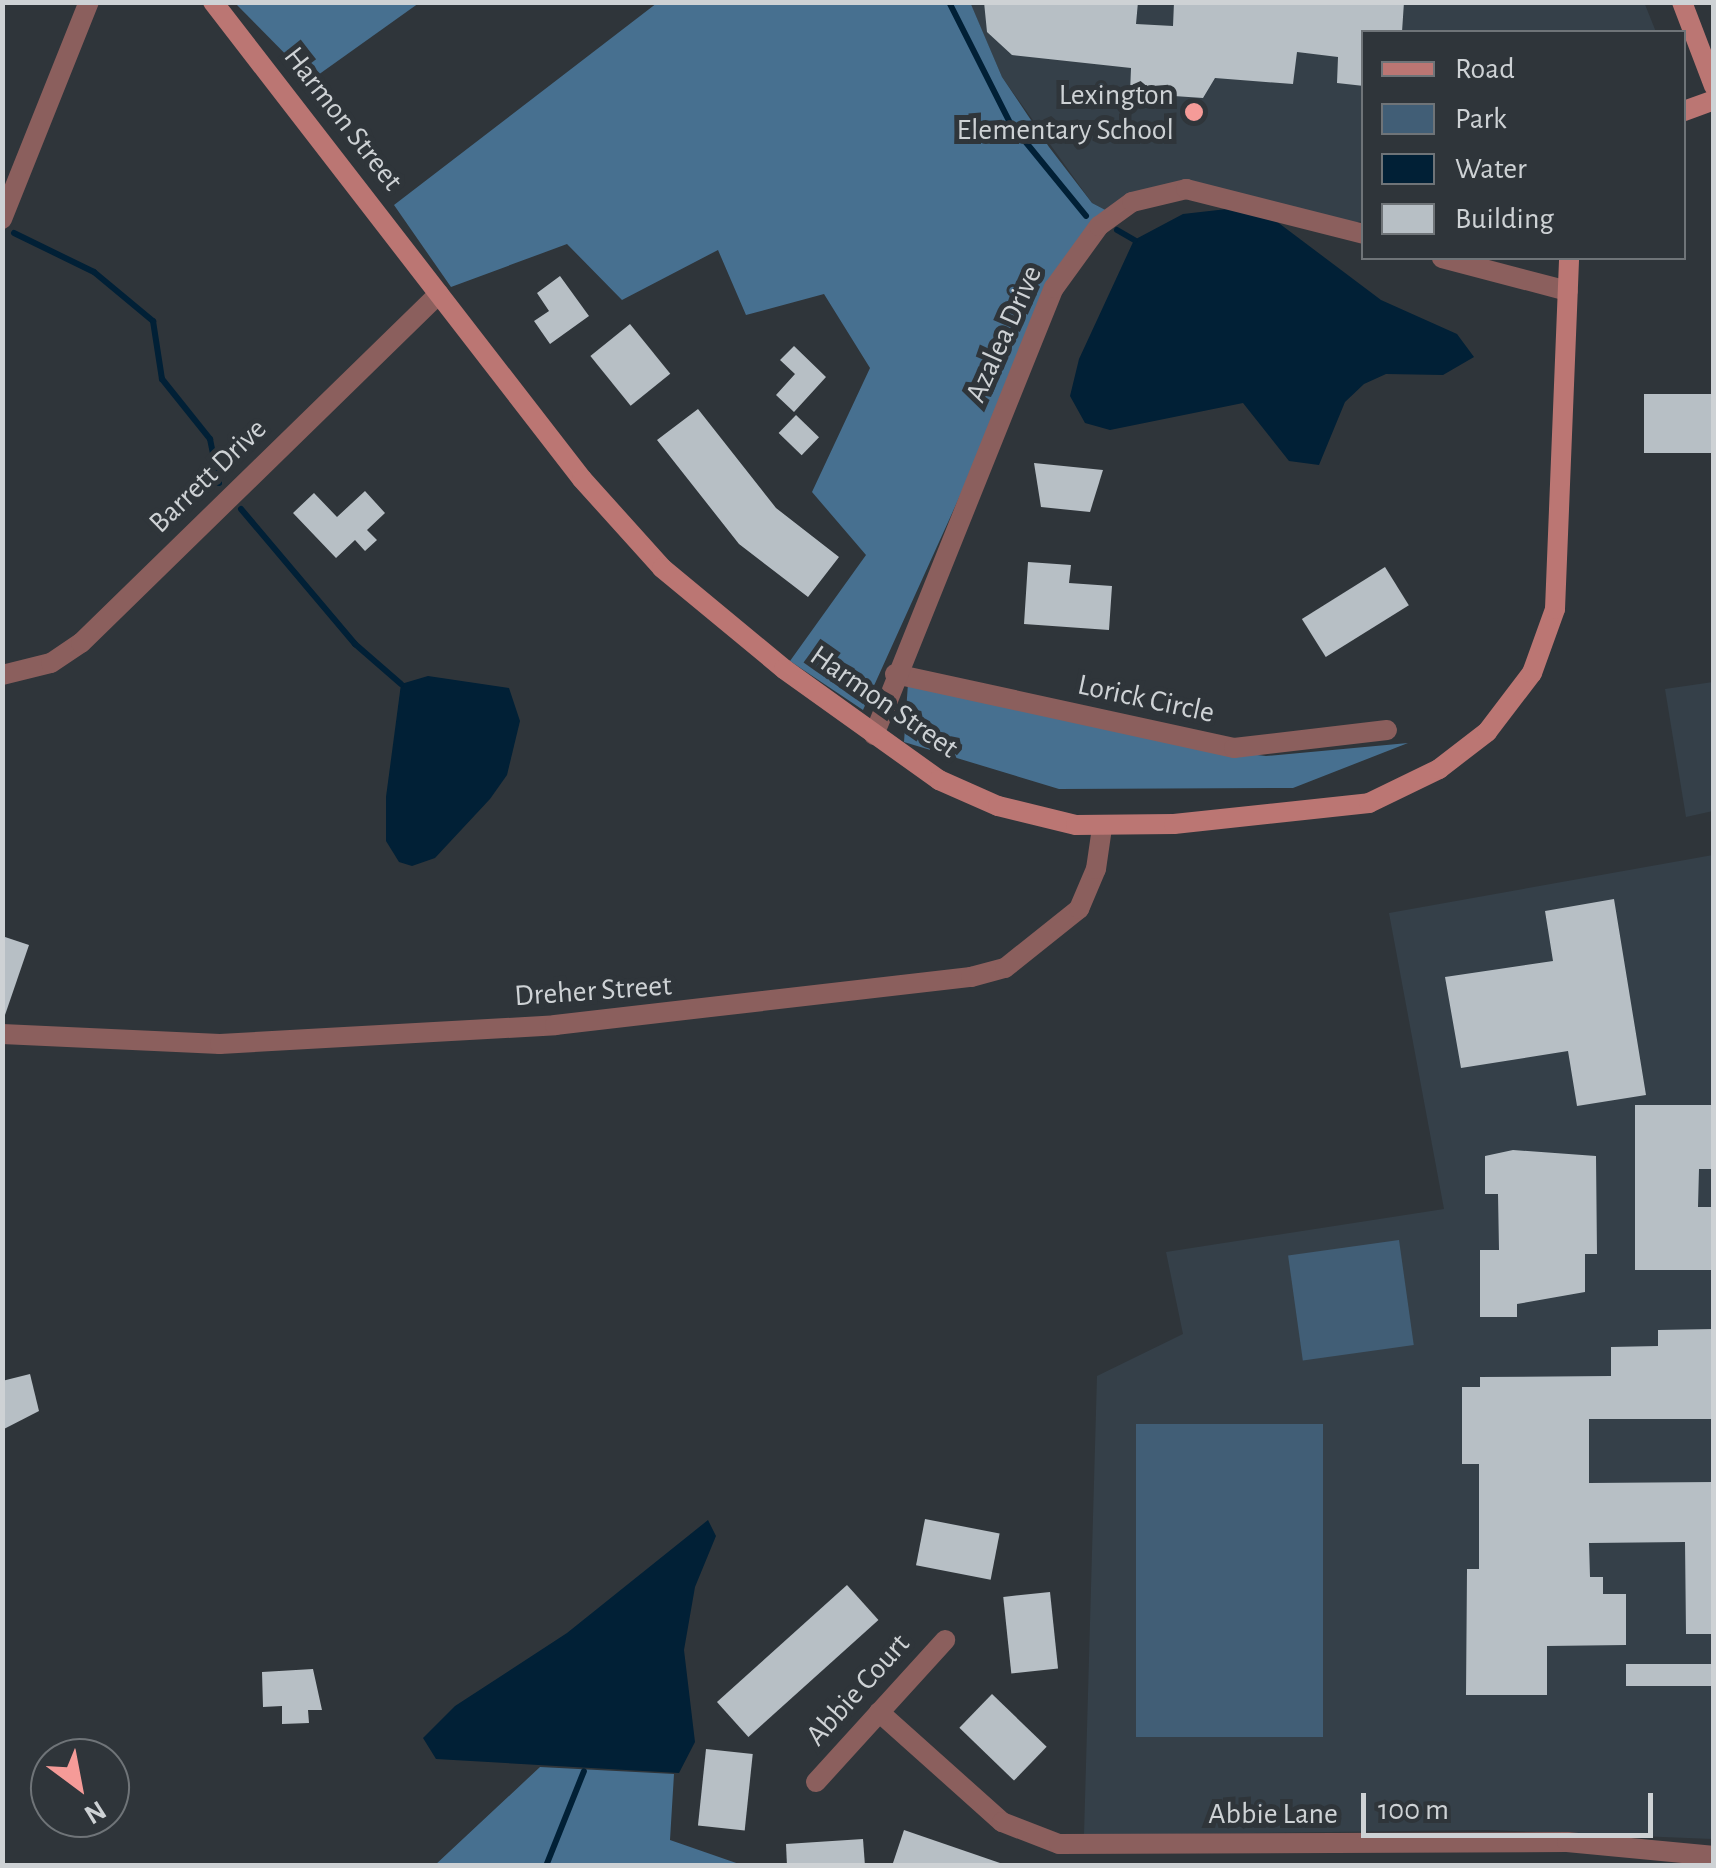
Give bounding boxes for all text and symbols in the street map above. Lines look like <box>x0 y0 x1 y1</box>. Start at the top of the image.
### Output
legend <box>1361 30 1686 260</box>
street label: Harmon Street <box>276 40 410 198</box>
text: Road <box>1455 54 1515 84</box>
place label: Lexington Elementary School <box>957 77 1174 148</box>
marker: Lexington Elementary School <box>1183 101 1205 123</box>
text: Park <box>1455 104 1507 134</box>
text: Water <box>1455 154 1527 184</box>
text: Building <box>1455 204 1554 234</box>
street label: Azalea Drive <box>958 260 1050 408</box>
street label: Barrett Drive <box>142 411 274 541</box>
street label: Harmon Street <box>803 638 965 766</box>
street label: Lorick Circle <box>1074 667 1218 731</box>
street label: Dreher Street <box>513 968 673 1014</box>
street label: Abbie Court <box>798 1627 918 1753</box>
north arrow <box>30 1738 130 1838</box>
scale bar <box>1366 1773 1658 1835</box>
text: N <box>79 1795 111 1829</box>
text: 100 m <box>1378 1795 1449 1825</box>
street label: Abbie Lane <box>1208 1796 1338 1832</box>

